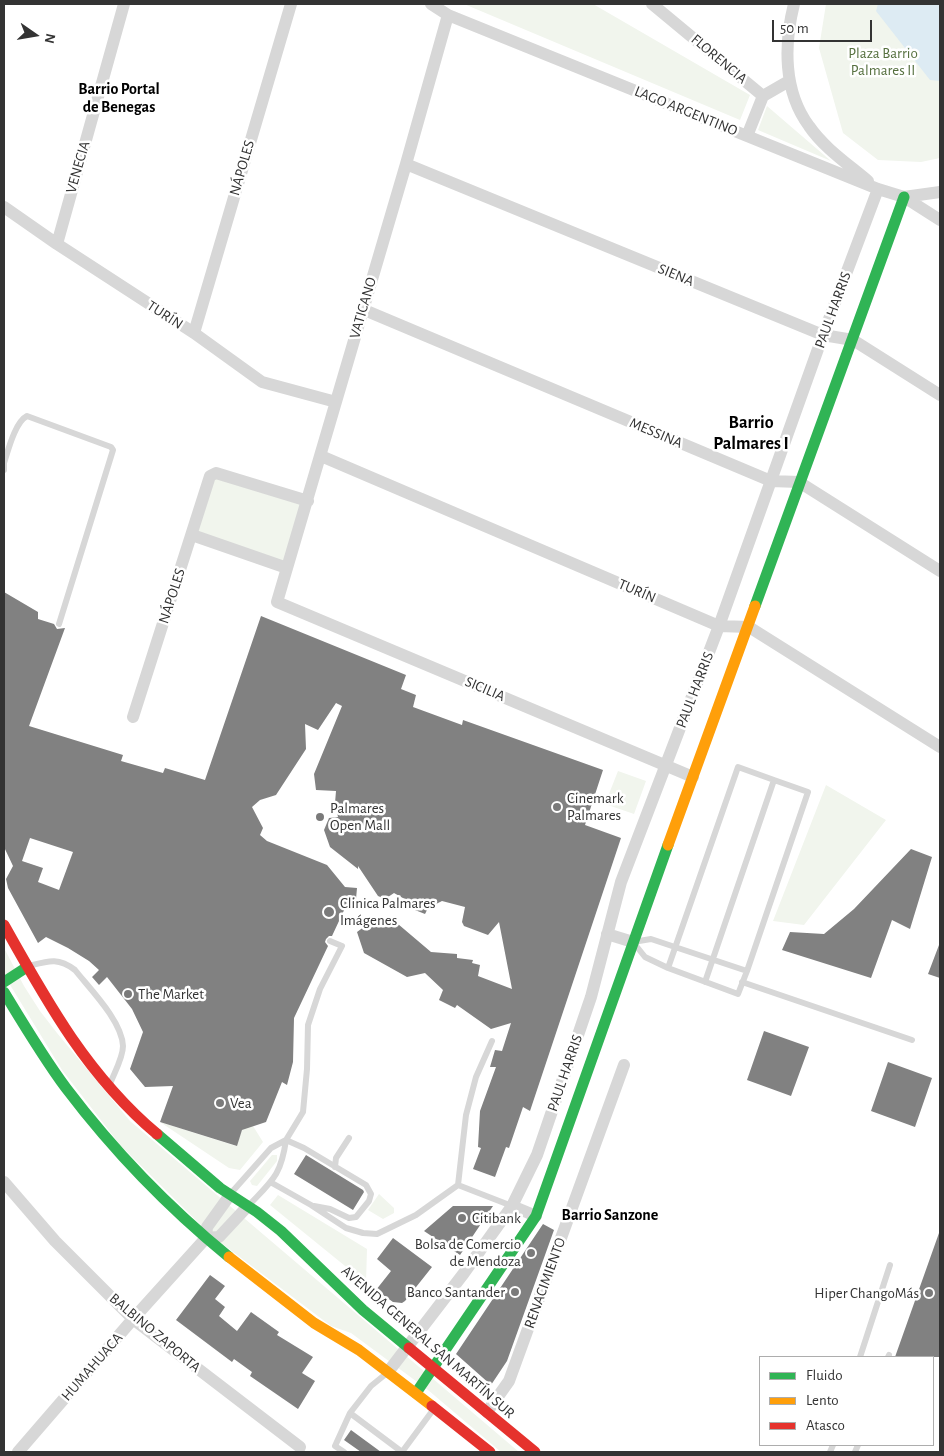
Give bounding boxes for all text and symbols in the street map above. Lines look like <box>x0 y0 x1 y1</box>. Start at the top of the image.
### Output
north arrow <box>10 10 60 60</box>
scale bar <box>774 10 874 42</box>
text: 50 m <box>780 21 809 36</box>
street label: FLORENCIA <box>687 30 751 88</box>
text: N <box>42 32 58 45</box>
park label: Plaza Barrio Palmares II <box>848 44 918 79</box>
district label: Barrio Portal de Benegas <box>78 79 160 117</box>
street label: LAGO ARGENTINO <box>632 82 740 140</box>
street label: NÁPOLES <box>226 138 258 198</box>
street label: VENECIA <box>62 139 94 195</box>
street label: SIENA <box>655 260 697 290</box>
street label: PAUL HARRIS <box>811 269 855 351</box>
street label: VATICANO <box>346 275 380 341</box>
street label: TURÍN <box>144 297 186 333</box>
district label: Barrio Palmares I <box>713 412 789 454</box>
street label: MESSINA <box>627 414 685 452</box>
street label: NÁPOLES <box>155 566 189 626</box>
street label: TURÍN <box>615 575 659 607</box>
street label: PAUL HARRIS <box>672 649 718 731</box>
street label: SICILIA <box>462 673 508 705</box>
place label: Cinemark Palmares <box>567 789 624 824</box>
place label: Palmares Open Mall <box>330 799 390 834</box>
marker: Cinemark Palmares <box>551 801 563 813</box>
marker: Palmares Open Mall <box>314 811 326 823</box>
place label: Clinica Palmares Imágenes <box>340 894 436 929</box>
marker: Clinica Palmares Imágenes <box>322 905 336 919</box>
place label: The Market <box>138 985 204 1003</box>
marker: The Market <box>122 988 134 1000</box>
street label: PAUL HARRIS <box>543 1032 587 1114</box>
place label: Vea <box>230 1094 252 1112</box>
marker: Vea <box>214 1097 226 1109</box>
district label: Barrio Sanzone <box>562 1205 658 1225</box>
place label: Citibank <box>472 1209 521 1227</box>
marker: Citibank <box>456 1212 468 1224</box>
place label: Bolsa de Comercio de Mendoza <box>415 1235 521 1270</box>
street label: RENACIMIENTO <box>520 1235 570 1331</box>
marker: Bolsa de Comercio de Mendoza <box>525 1247 537 1259</box>
street label: AVENIDA GENERAL SAN MARTÍN SUR <box>338 1262 518 1422</box>
place label: Banco Santander <box>407 1283 505 1301</box>
place label: Hiper ChangoMás <box>814 1284 919 1302</box>
marker: Banco Santander <box>509 1286 521 1298</box>
marker: Hiper ChangoMás <box>923 1287 935 1299</box>
street label: BALBINO ZAPORTA <box>106 1289 204 1377</box>
street label: HUMAHUACA <box>57 1329 127 1405</box>
legend <box>759 1356 934 1446</box>
text: Fluido <box>806 1368 843 1383</box>
text: Lento <box>806 1393 839 1408</box>
text: Atasco <box>806 1418 845 1433</box>

